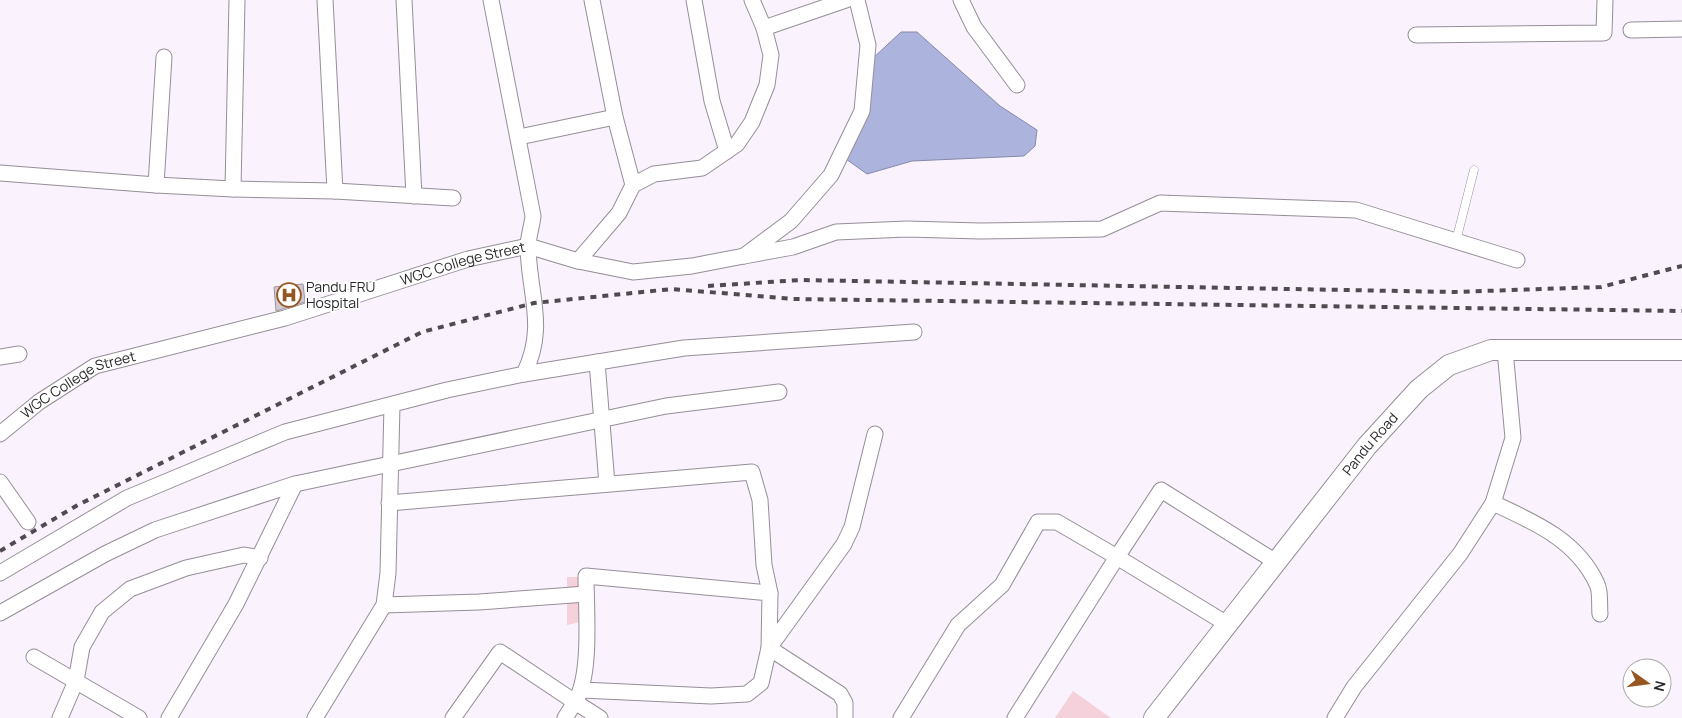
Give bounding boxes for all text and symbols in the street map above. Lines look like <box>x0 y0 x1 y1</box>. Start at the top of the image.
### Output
street label: WGC College Street <box>398 237 527 289</box>
place label: Pandu FRU Hospital <box>306 277 375 312</box>
hospital icon: Pandu FRU Hospital <box>276 282 302 308</box>
street label: WGC College Street <box>16 346 138 422</box>
street label: Pandu Road <box>1338 408 1402 479</box>
north arrow <box>1622 658 1672 708</box>
text: N <box>1650 679 1671 693</box>

